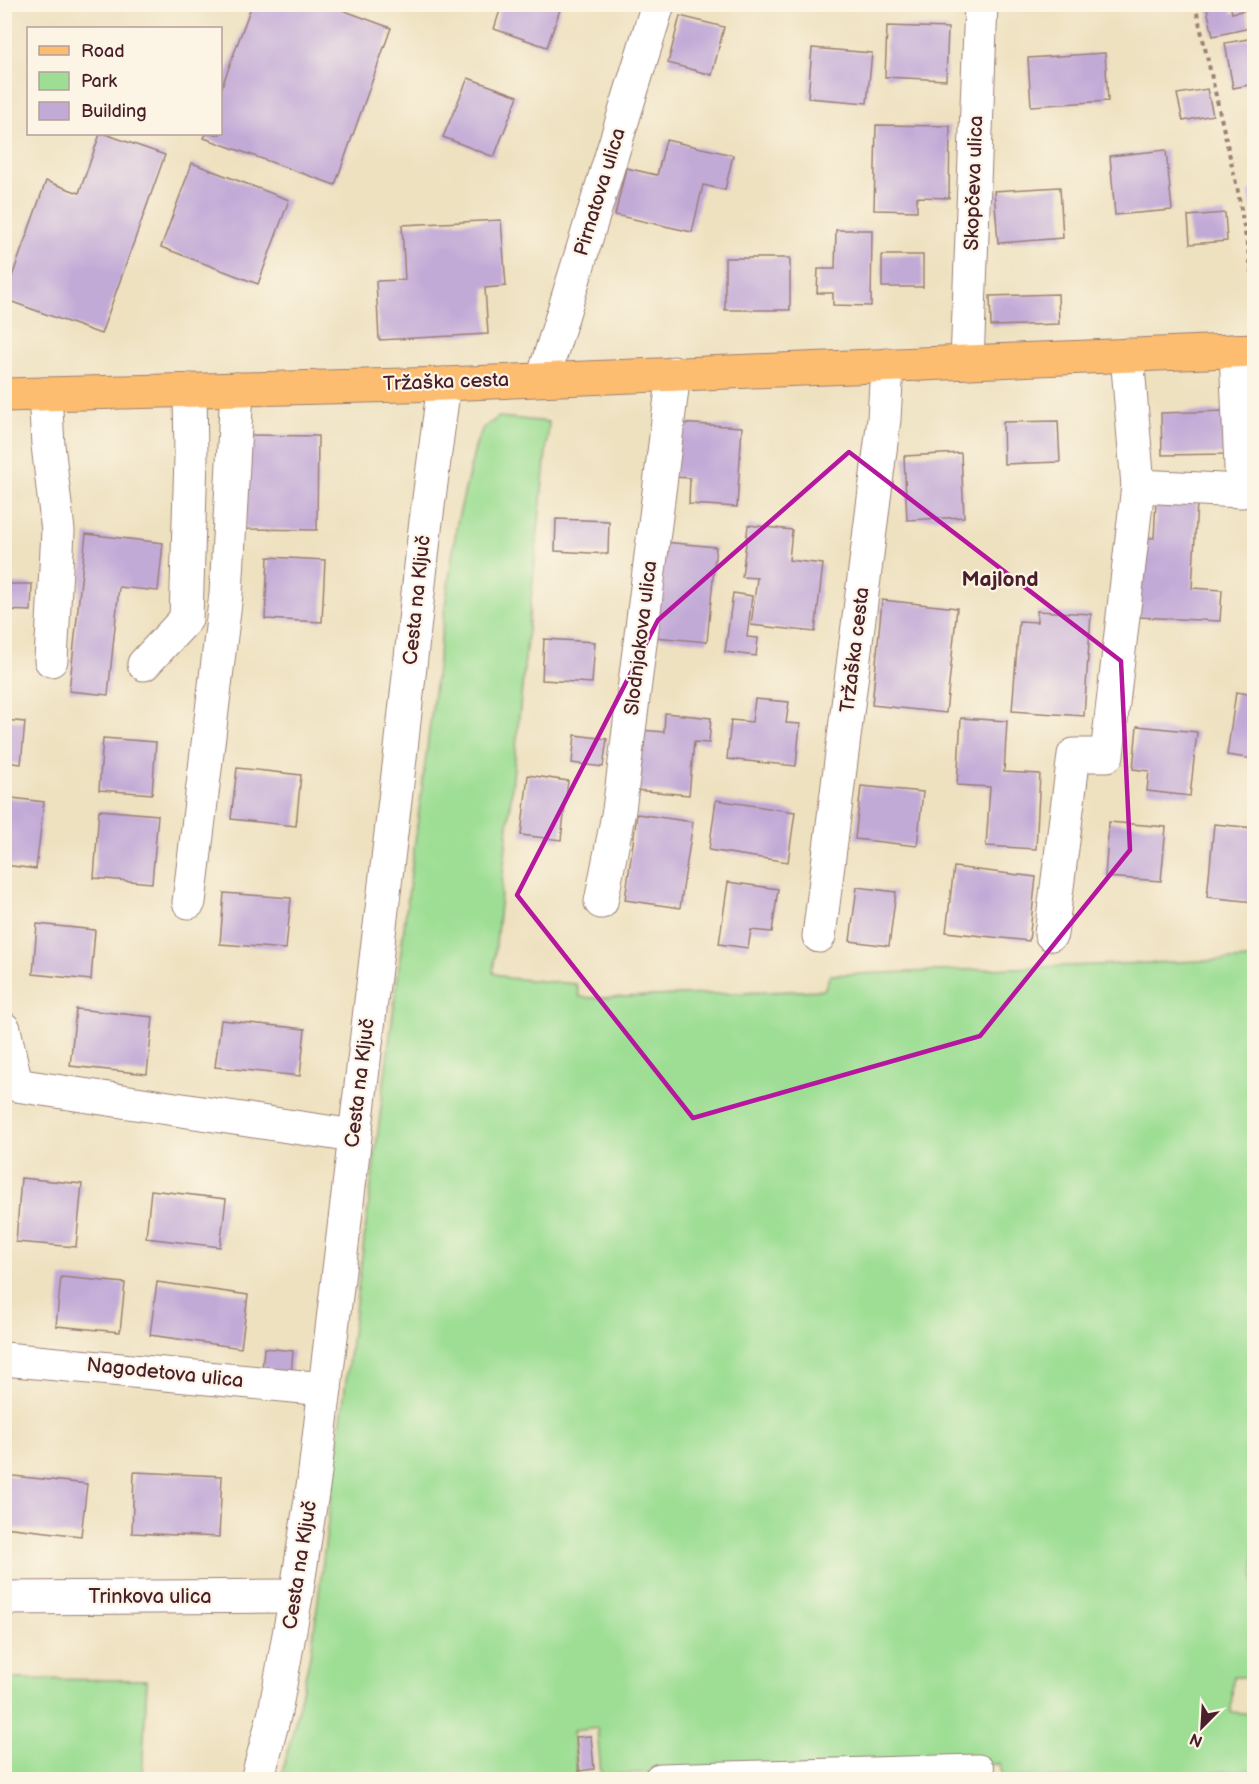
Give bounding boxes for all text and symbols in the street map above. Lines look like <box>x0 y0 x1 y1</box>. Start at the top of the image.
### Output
legend <box>27 27 222 135</box>
text: Road <box>81 41 125 62</box>
text: Park <box>81 71 117 92</box>
text: Building <box>81 101 147 122</box>
street label: Skopčeva ulica <box>960 115 988 251</box>
street label: Pirnatova ulica <box>569 125 631 259</box>
street label: Tržaška cesta <box>383 368 509 396</box>
street label: Cesta na Ključ <box>398 534 436 666</box>
street label: Slodnjakova ulica <box>620 559 662 717</box>
district label: Majlond <box>962 567 1039 592</box>
street label: Tržaška cesta <box>835 586 875 714</box>
street label: Cesta na Ključ <box>340 1017 380 1149</box>
street label: Nagodetova ulica <box>85 1353 245 1393</box>
street label: Cesta na Ključ <box>278 1499 322 1631</box>
street label: Trinkova ulica <box>88 1585 212 1609</box>
north arrow <box>1172 1697 1232 1757</box>
text: N <box>1187 1728 1206 1750</box>

